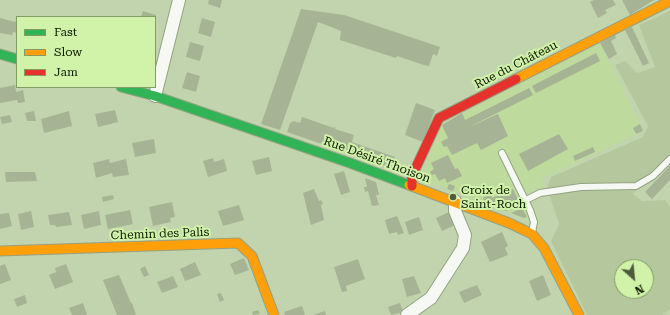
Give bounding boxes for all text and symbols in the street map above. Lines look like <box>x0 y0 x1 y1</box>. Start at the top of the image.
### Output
legend <box>16 16 156 88</box>
text: Fast <box>54 25 77 39</box>
street label: Rue du Château <box>472 38 560 92</box>
text: Slow <box>54 45 82 59</box>
text: Jam <box>54 65 78 79</box>
street label: Rue Désiré Thoison <box>321 134 433 186</box>
place label: Croix de Saint-Roch <box>461 183 526 211</box>
marker: Croix de Saint-Roch <box>448 192 458 202</box>
street label: Chemin des Palis <box>110 225 210 243</box>
north arrow <box>614 259 654 299</box>
text: N <box>632 282 646 297</box>

